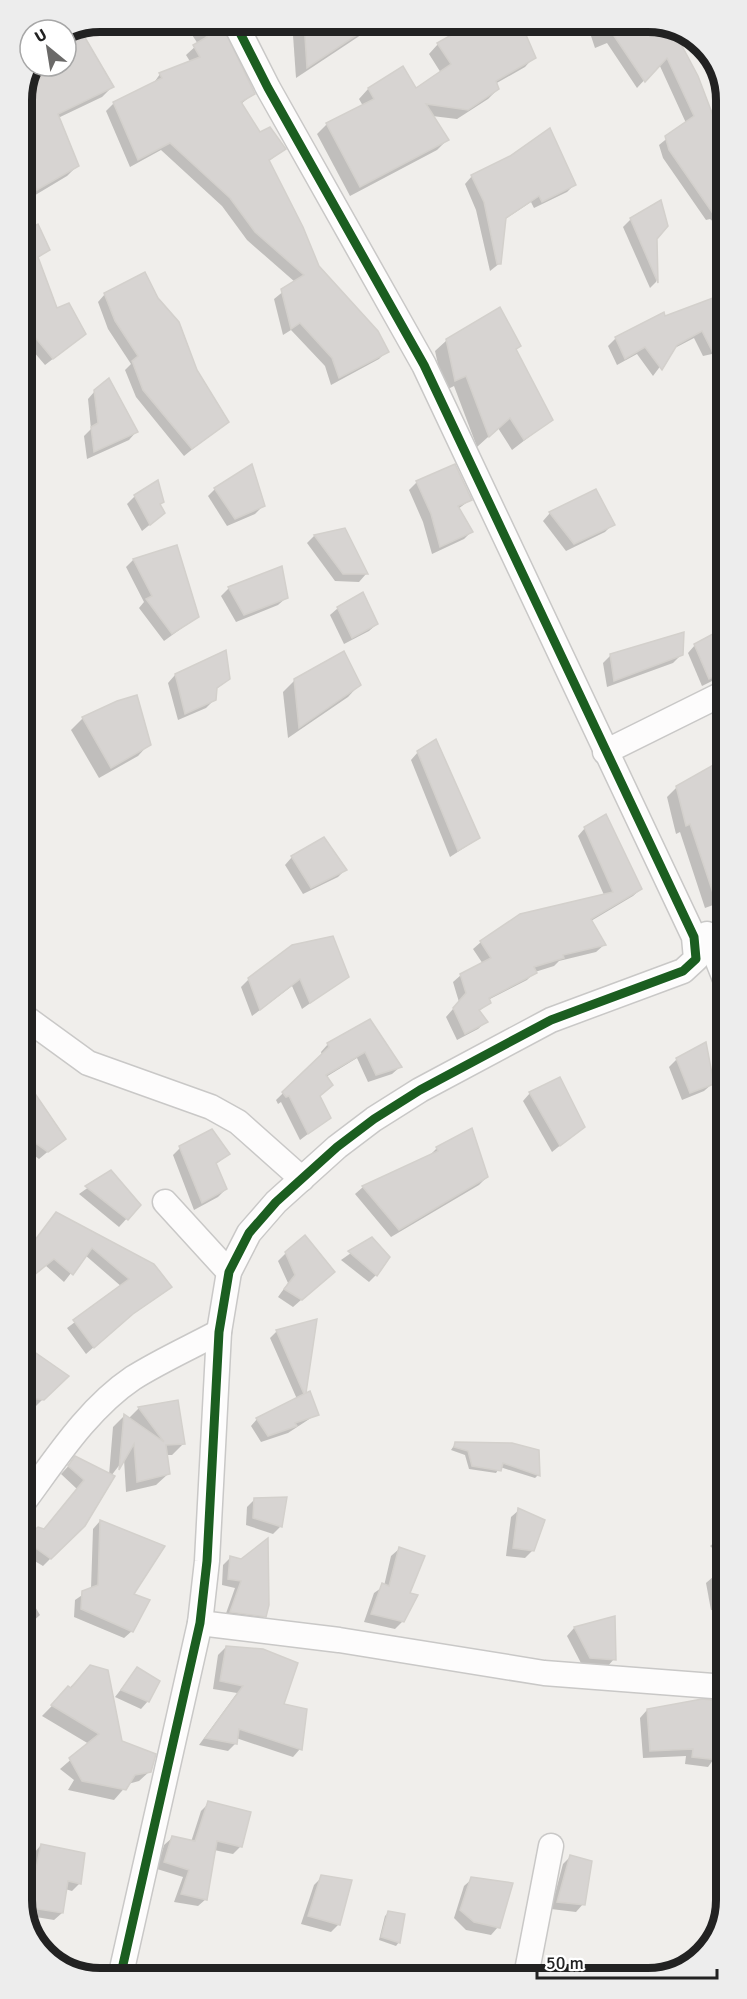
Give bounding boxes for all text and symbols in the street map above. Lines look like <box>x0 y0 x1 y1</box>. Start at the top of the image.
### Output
north arrow <box>18 18 78 78</box>
text: U <box>31 25 51 47</box>
scale bar <box>537 1942 717 1980</box>
text: 50 m <box>546 1952 584 1974</box>

